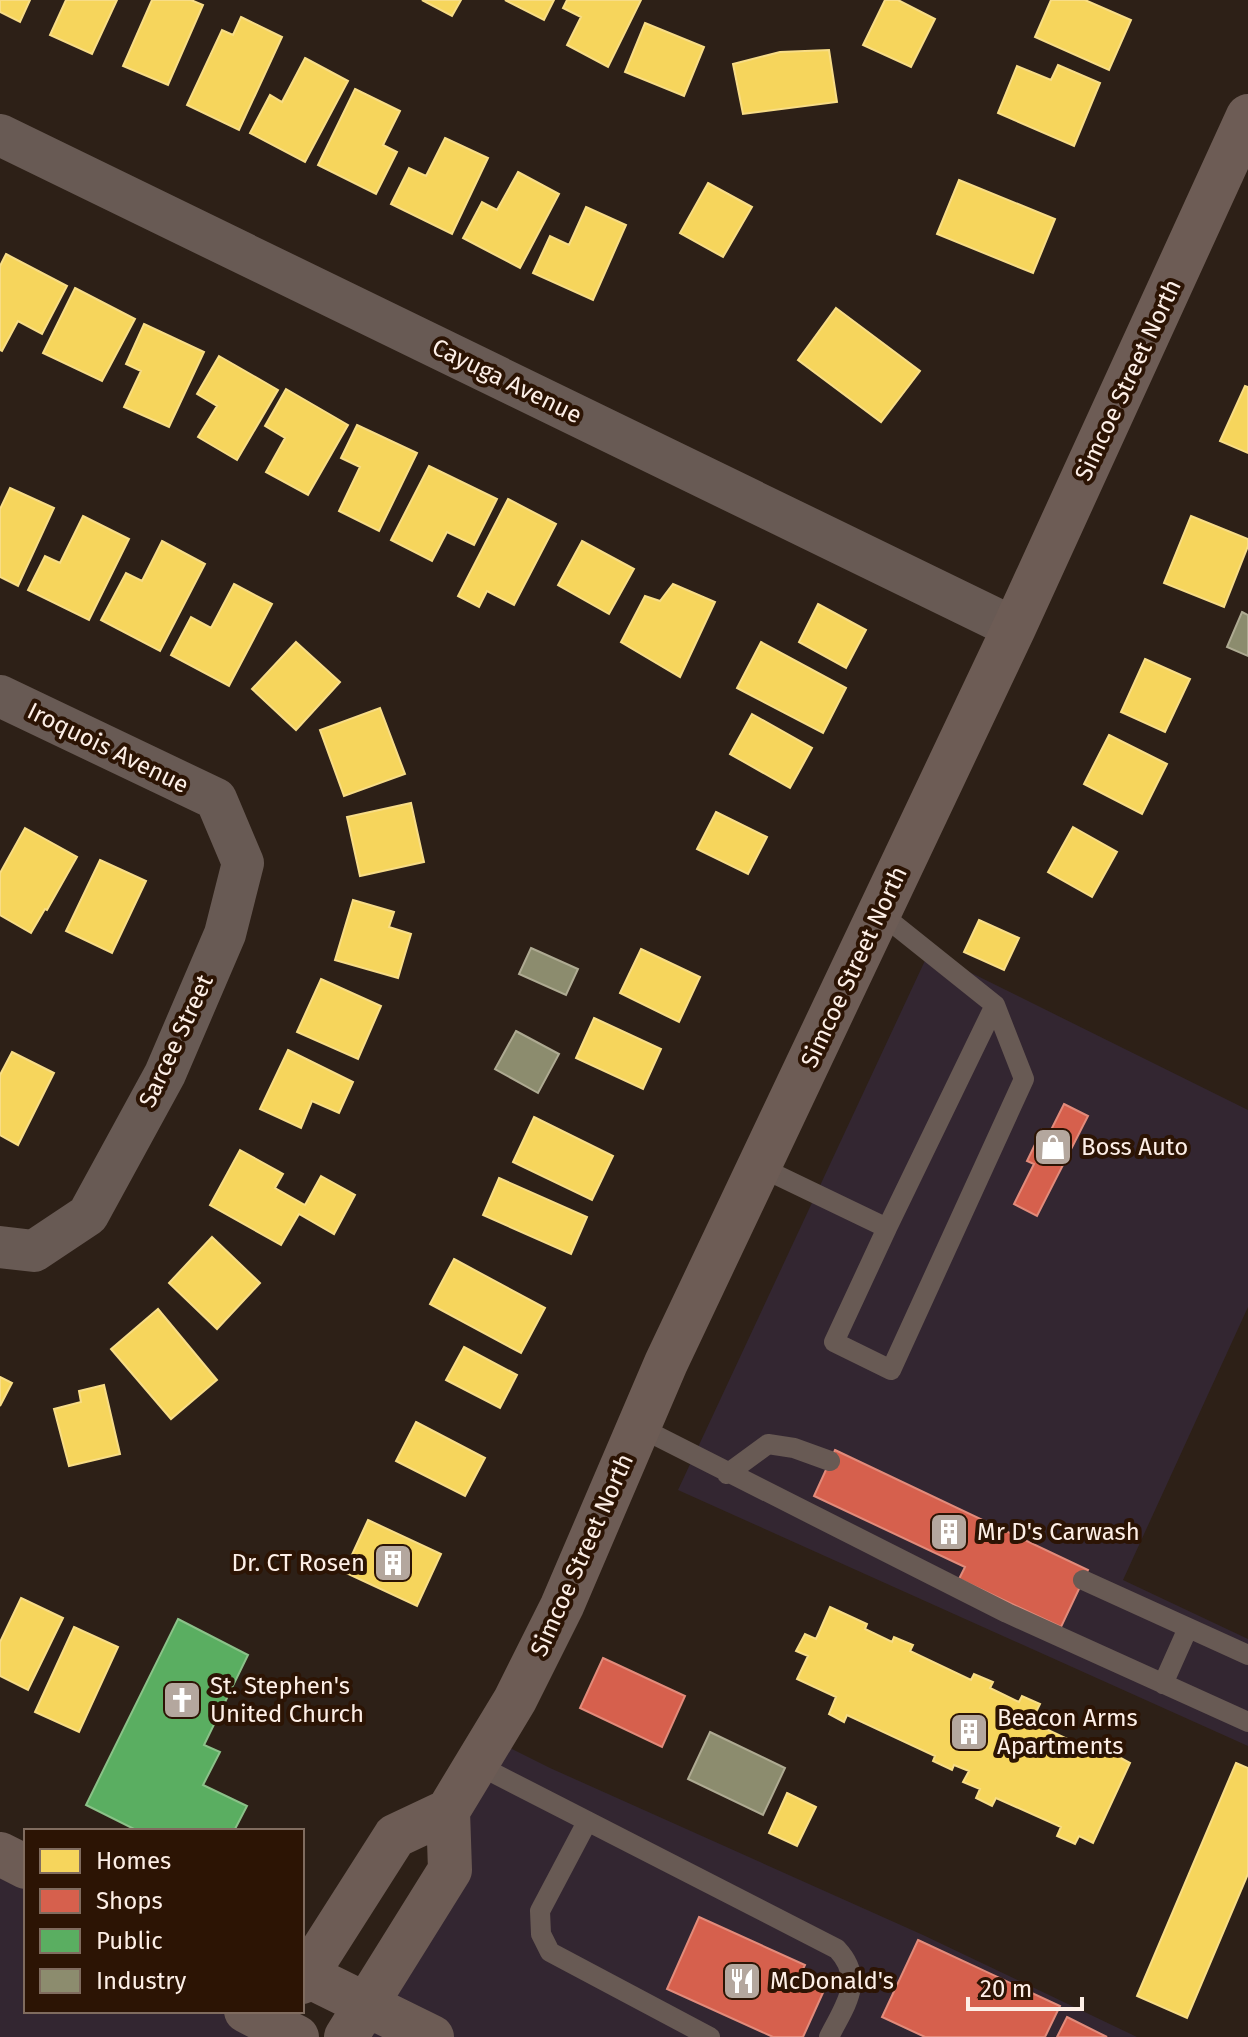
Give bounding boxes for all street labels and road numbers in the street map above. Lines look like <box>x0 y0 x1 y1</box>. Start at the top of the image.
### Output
street label: Simcoe Street North <box>1069 275 1187 485</box>
street label: Cayuga Avenue <box>428 333 586 429</box>
street label: Iroquois Avenue <box>23 697 193 799</box>
street label: Simcoe Street North <box>795 862 913 1072</box>
street label: Sarcee Street <box>133 970 219 1112</box>
street label: Simcoe Street North <box>525 1449 639 1661</box>

